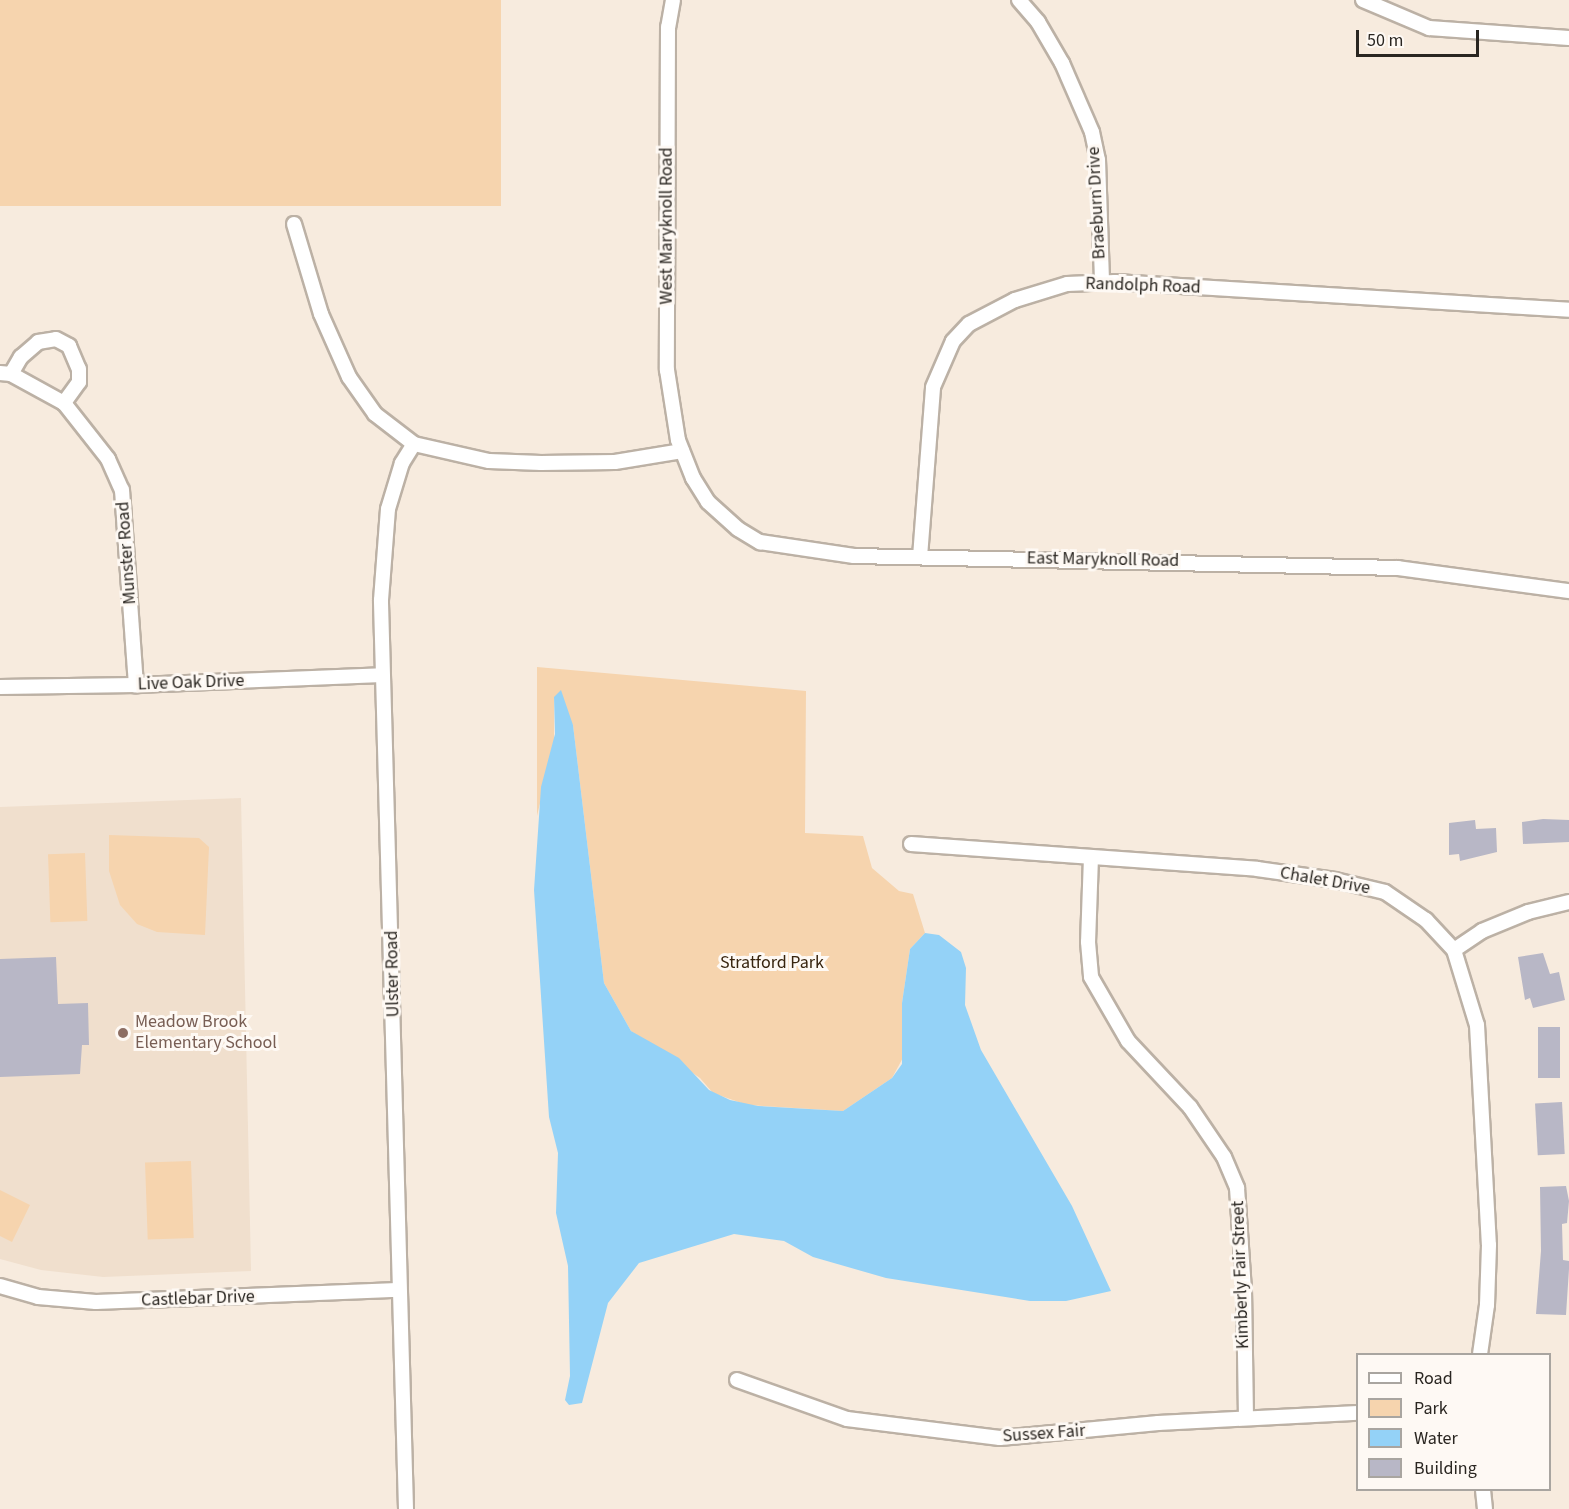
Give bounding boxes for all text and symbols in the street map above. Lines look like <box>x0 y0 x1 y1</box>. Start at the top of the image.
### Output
scale bar <box>1359 18 1482 56</box>
text: 50 m <box>1367 28 1403 53</box>
street label: Braeburn Drive <box>1083 146 1111 260</box>
street label: West Maryknoll Road <box>656 147 678 305</box>
street label: Randolph Road <box>1085 273 1201 299</box>
street label: Munster Road <box>113 501 141 605</box>
street label: East Maryknoll Road <box>1027 548 1179 572</box>
street label: Live Oak Drive <box>137 670 245 696</box>
street label: Chalet Drive <box>1278 862 1372 900</box>
street label: Ulster Road <box>381 931 405 1017</box>
park label: Stratford Park <box>720 952 824 974</box>
place label: Meadow Brook Elementary School <box>135 1012 277 1054</box>
marker: Meadow Brook Elementary School <box>116 1026 130 1040</box>
street label: Kimberly Fair Street <box>1228 1201 1254 1349</box>
street label: Castlebar Drive <box>141 1286 255 1312</box>
legend <box>1356 1353 1551 1491</box>
text: Road <box>1414 1366 1453 1391</box>
text: Park <box>1414 1396 1448 1421</box>
street label: Sussex Fair <box>1002 1420 1086 1448</box>
text: Water <box>1414 1426 1458 1451</box>
text: Building <box>1414 1456 1477 1481</box>

